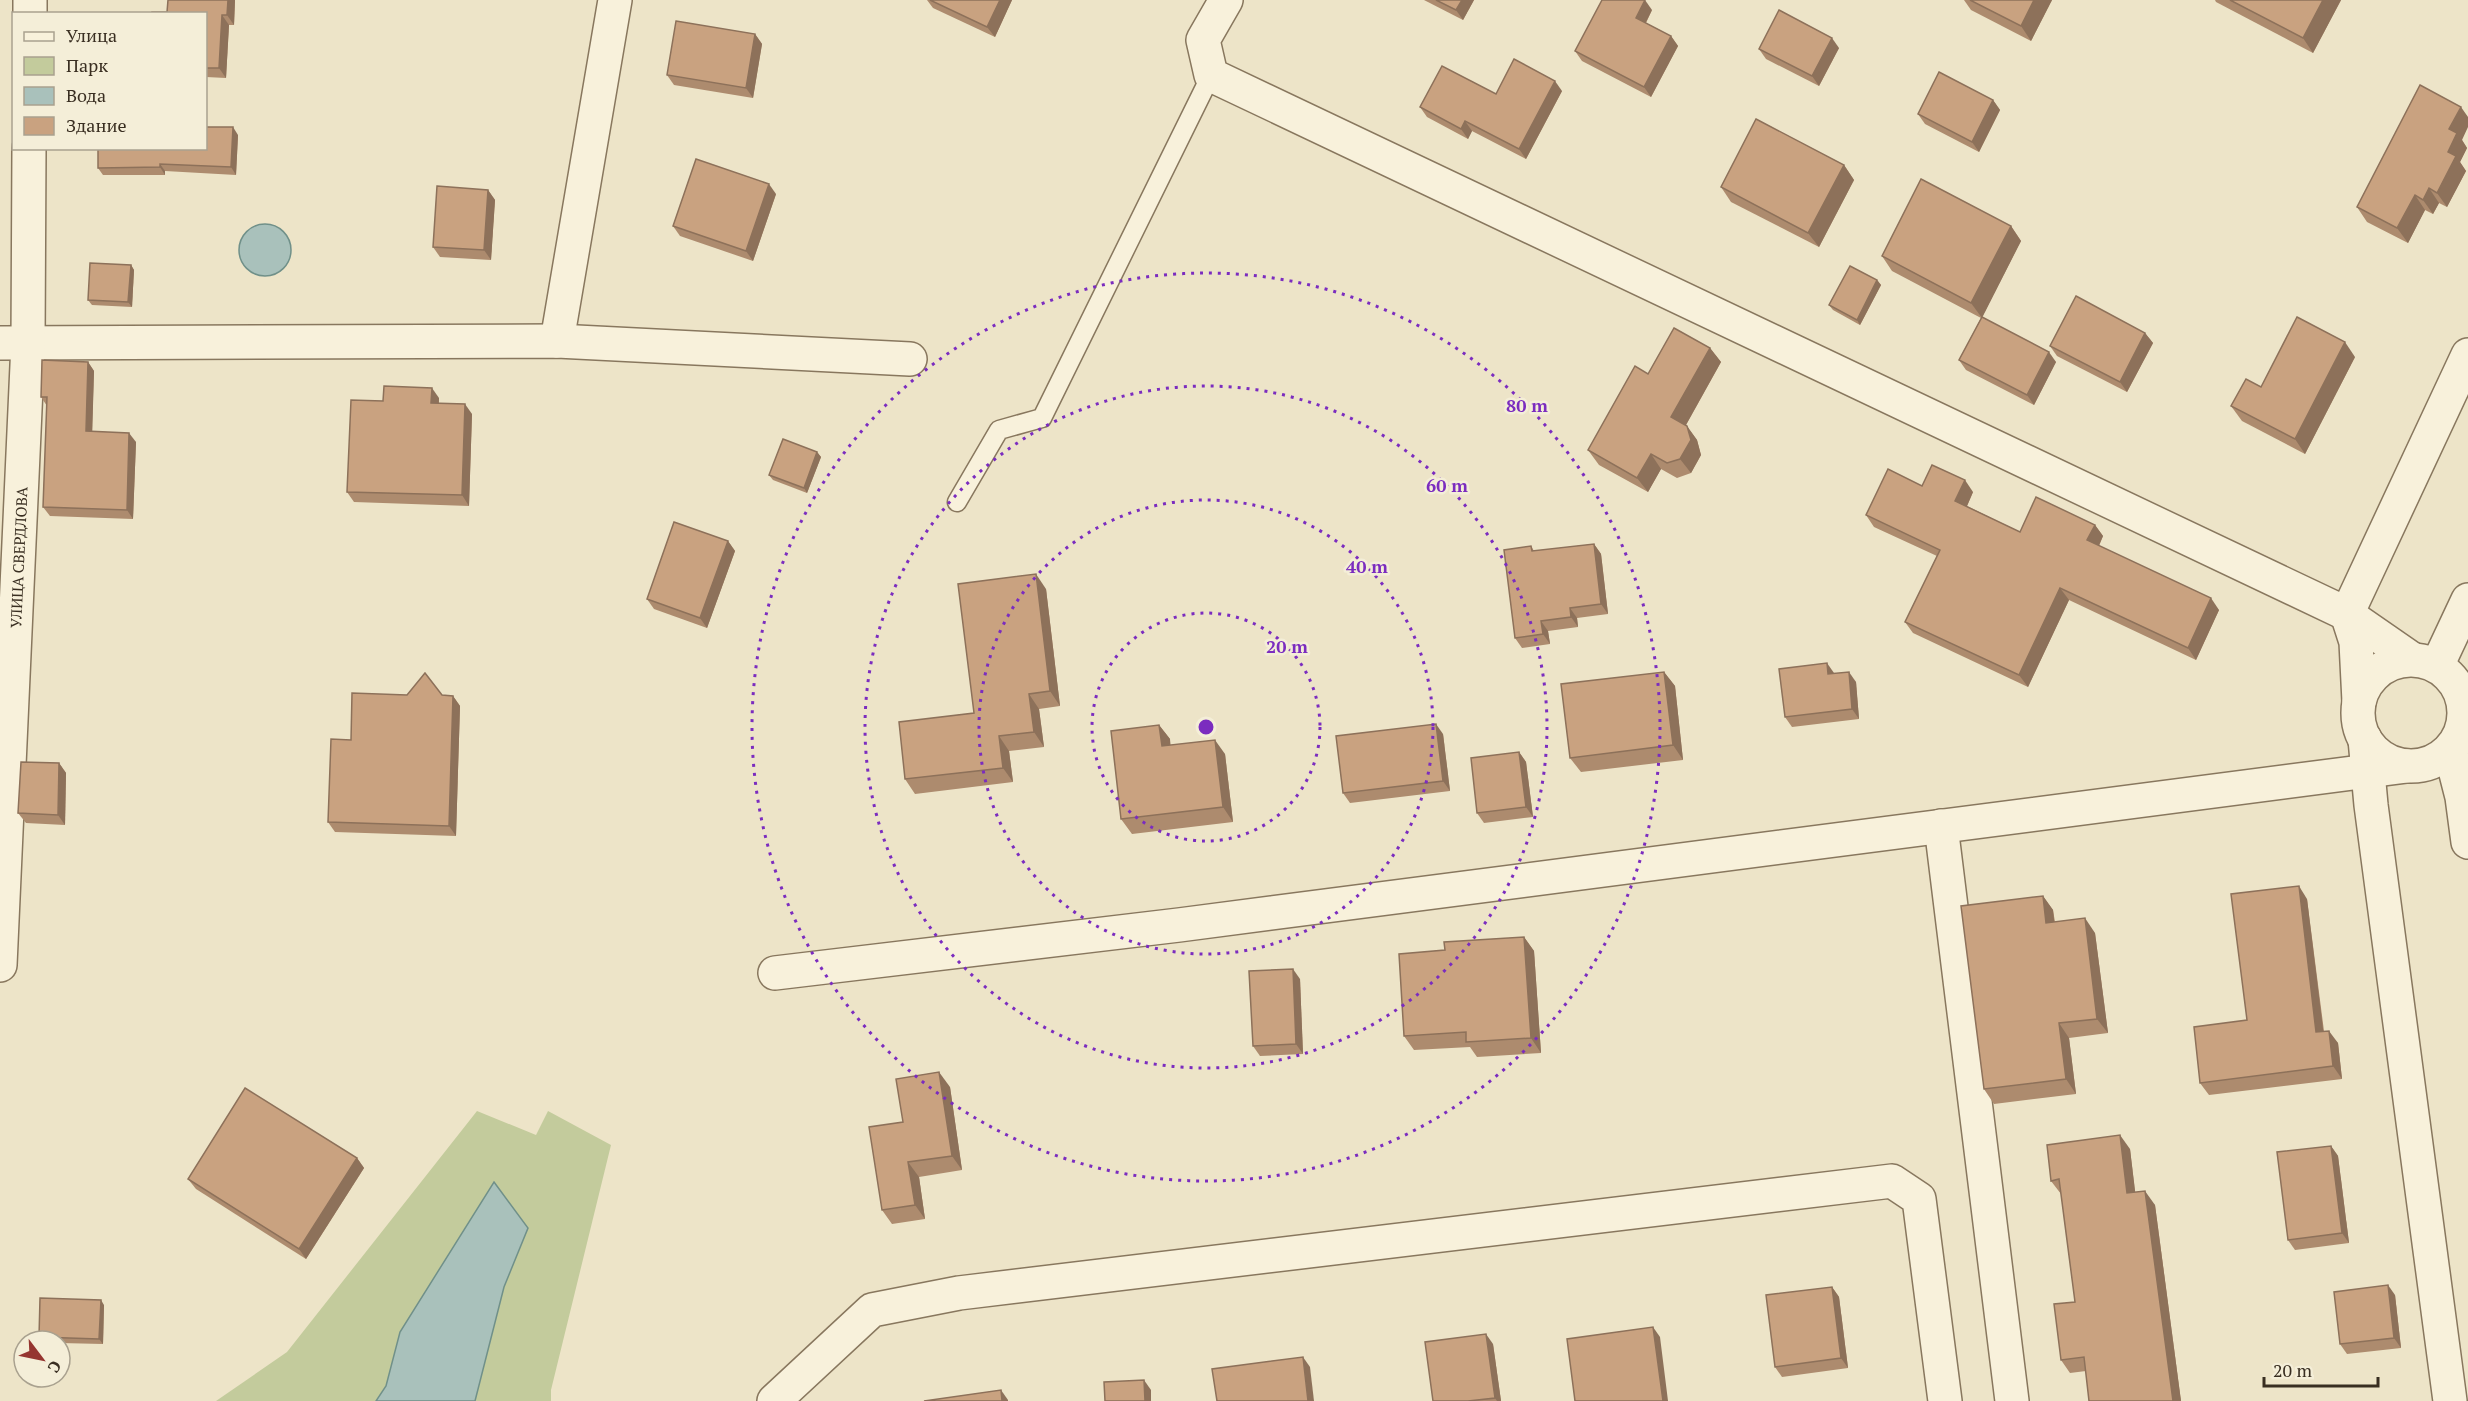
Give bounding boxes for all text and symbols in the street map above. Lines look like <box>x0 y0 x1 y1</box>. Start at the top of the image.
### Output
legend <box>12 12 207 150</box>
text: Улица <box>66 23 117 47</box>
text: Парк <box>66 53 108 77</box>
text: Вода <box>66 83 106 107</box>
text: Здание <box>66 113 126 137</box>
text: 80 m <box>1506 393 1548 417</box>
text: 60 m <box>1426 473 1468 497</box>
street label: УЛИЦА СВЕРДЛОВА <box>5 486 32 628</box>
text: 40 m <box>1346 554 1388 578</box>
text: 20 m <box>1266 634 1308 658</box>
centre of rings <box>1196 717 1216 737</box>
north arrow <box>12 1329 72 1389</box>
scale bar <box>2264 1350 2378 1388</box>
text: С <box>43 1357 67 1377</box>
text: 20 m <box>2273 1358 2313 1382</box>

